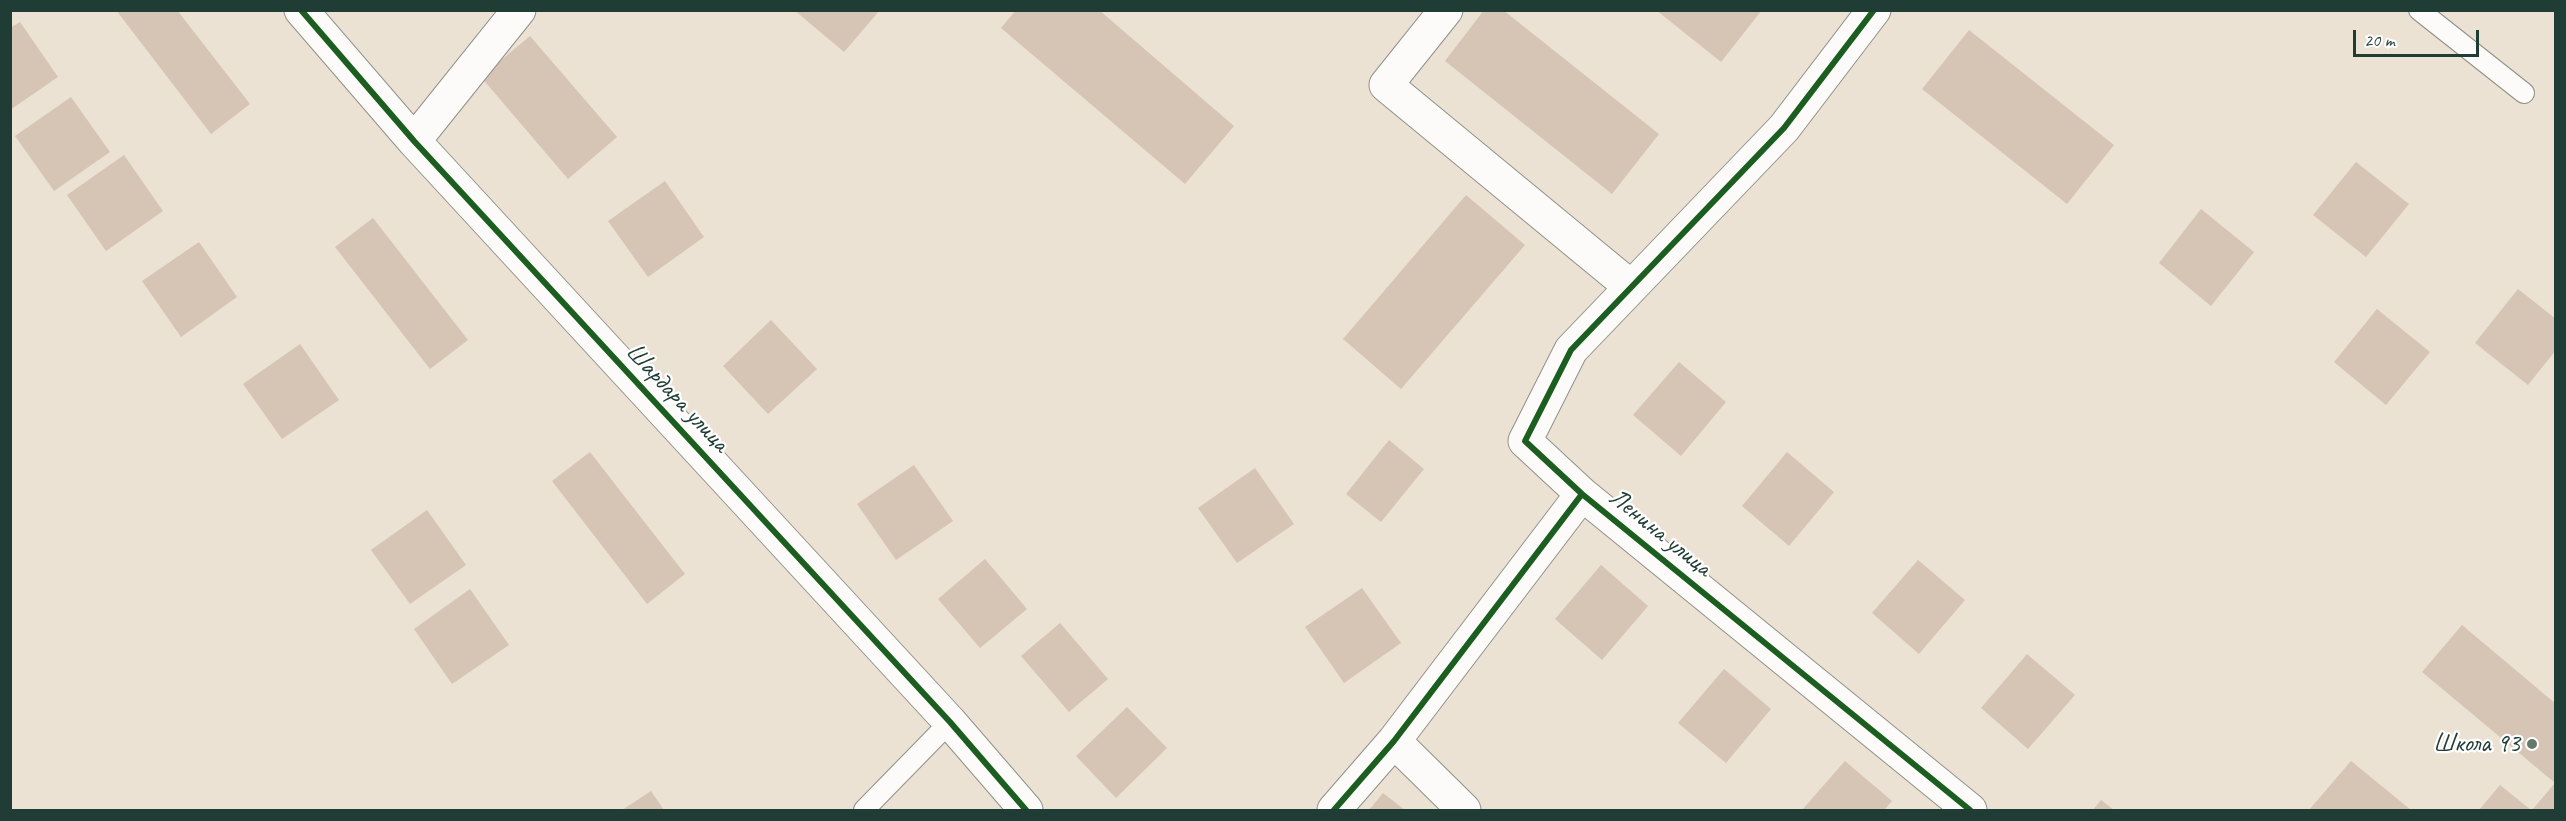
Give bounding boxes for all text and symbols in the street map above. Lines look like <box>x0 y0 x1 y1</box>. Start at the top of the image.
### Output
scale bar <box>2356 18 2482 56</box>
text: 20 m <box>2364 29 2395 51</box>
street label: Шардара улица <box>619 337 735 459</box>
street label: Ленина улица <box>1602 482 1718 584</box>
place label: Школа 93 <box>2433 728 2520 760</box>
marker: Школа 93 <box>2525 737 2539 751</box>

